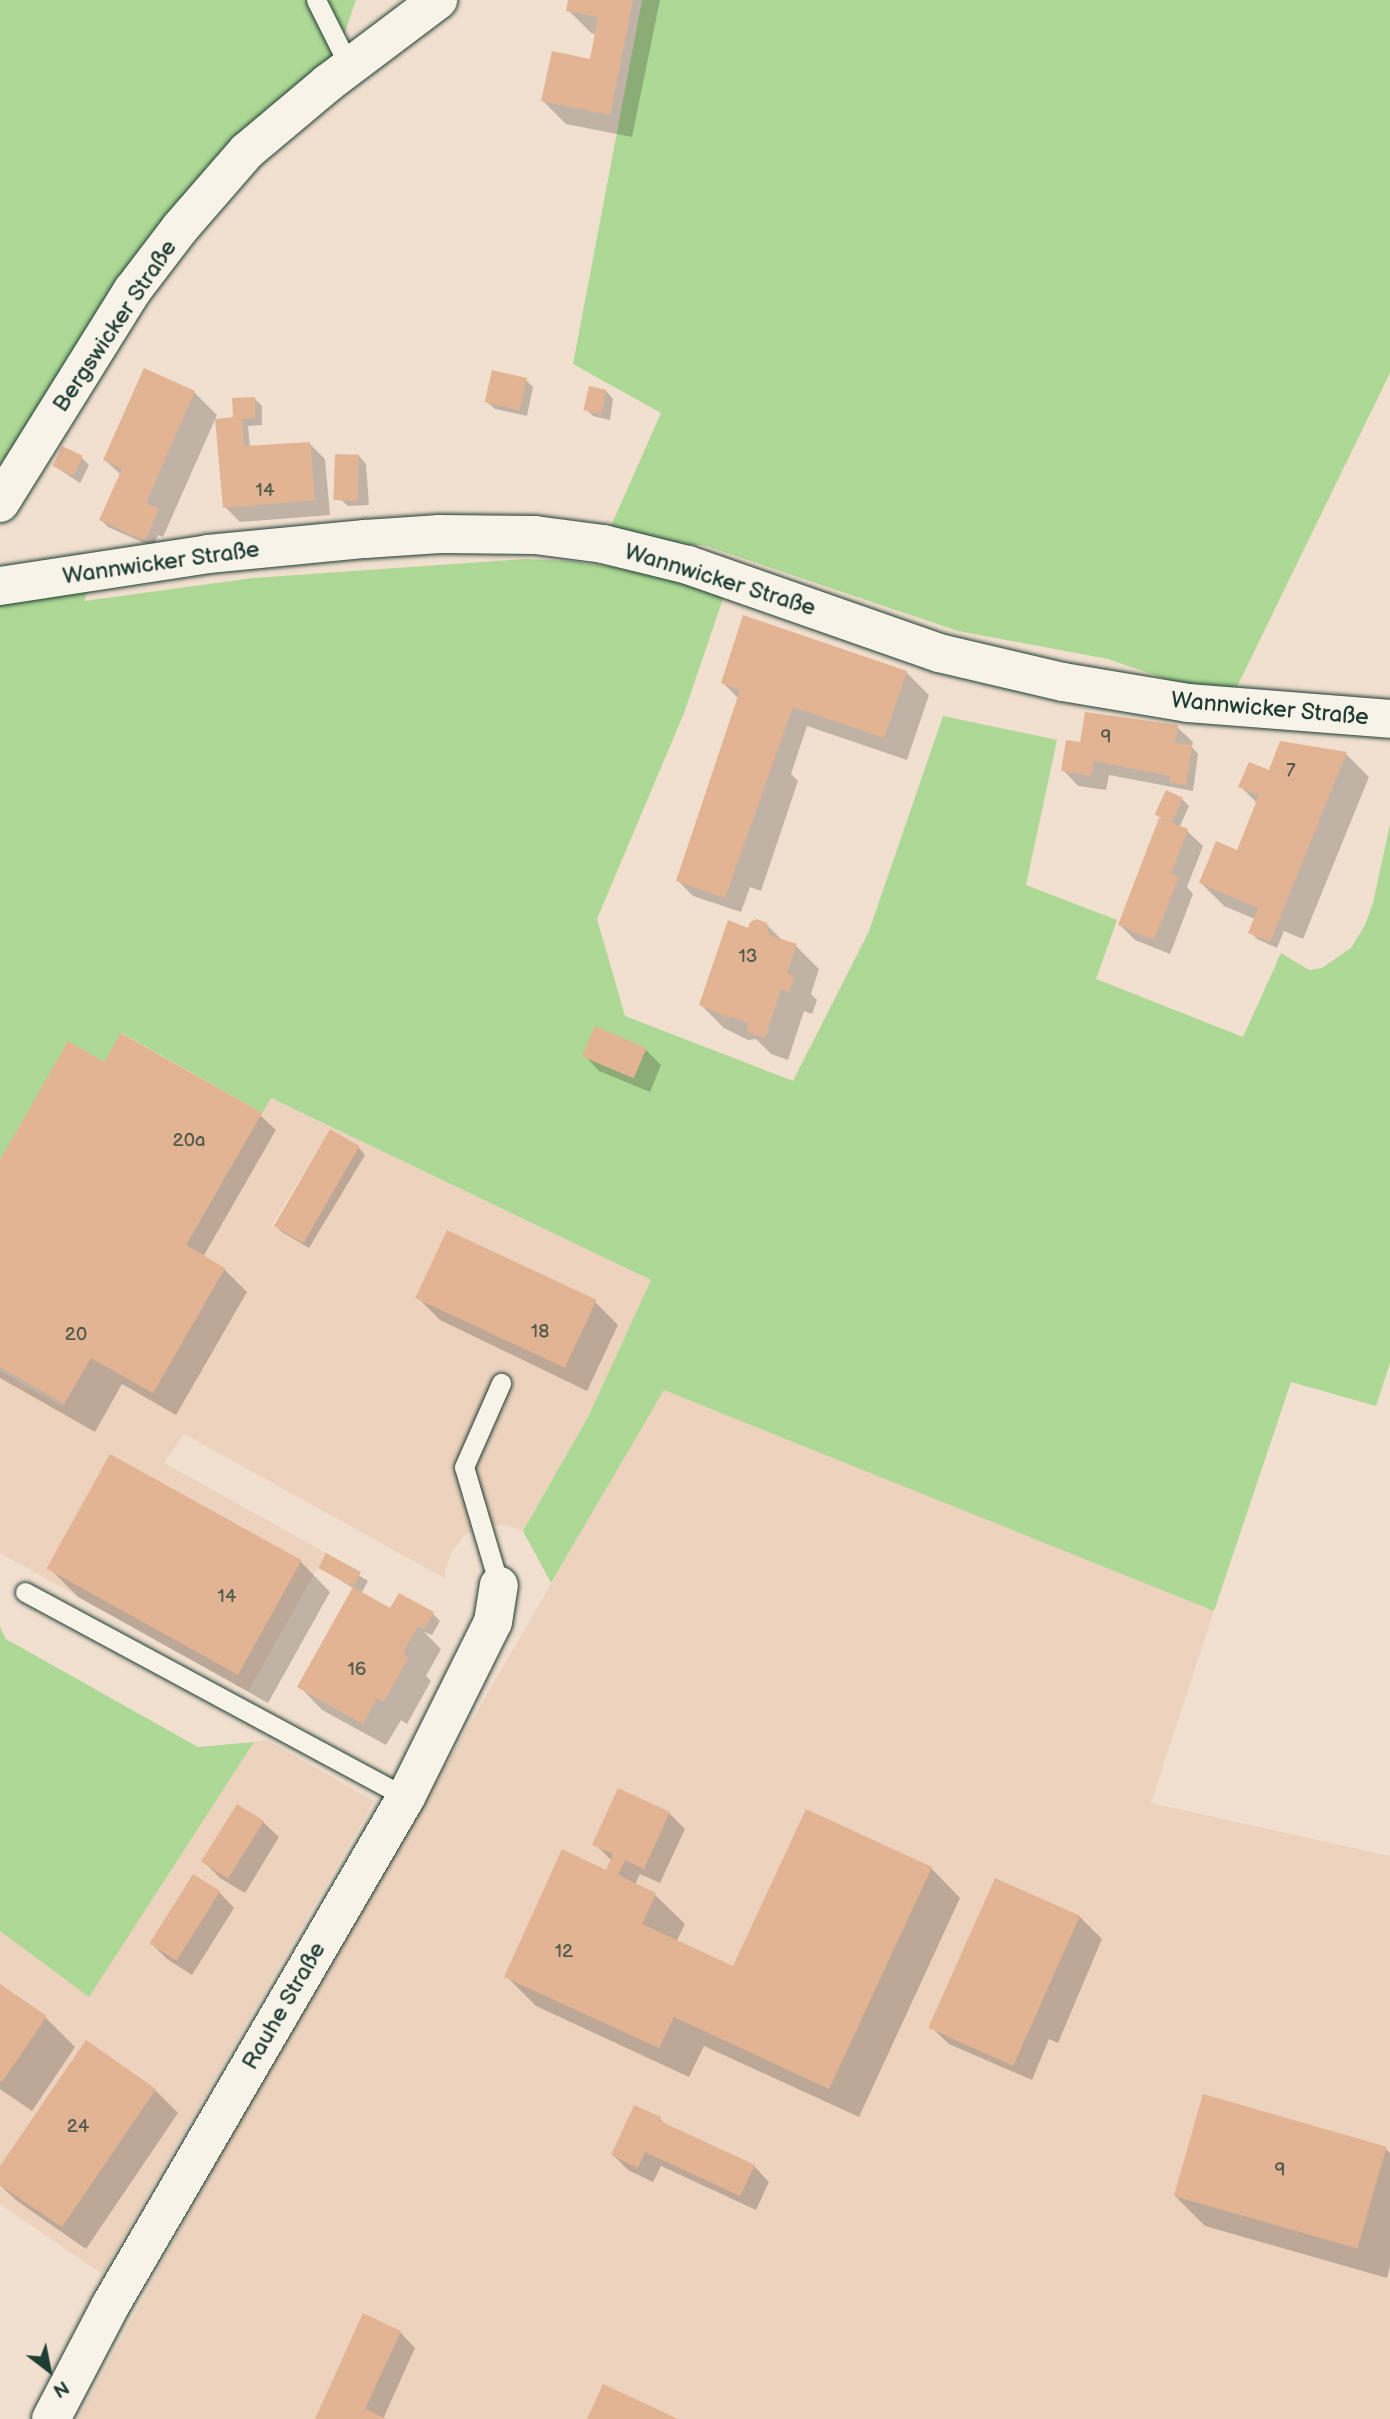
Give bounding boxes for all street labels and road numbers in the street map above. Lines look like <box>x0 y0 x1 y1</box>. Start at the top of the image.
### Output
street label: Bergswicker Straße <box>47 234 183 418</box>
street label: Wannwicker Straße <box>61 535 261 591</box>
street label: Wannwicker Straße <box>621 538 819 622</box>
street label: Wannwicker Straße <box>1170 687 1370 731</box>
street label: Rauhe Straße <box>236 1937 332 2075</box>

